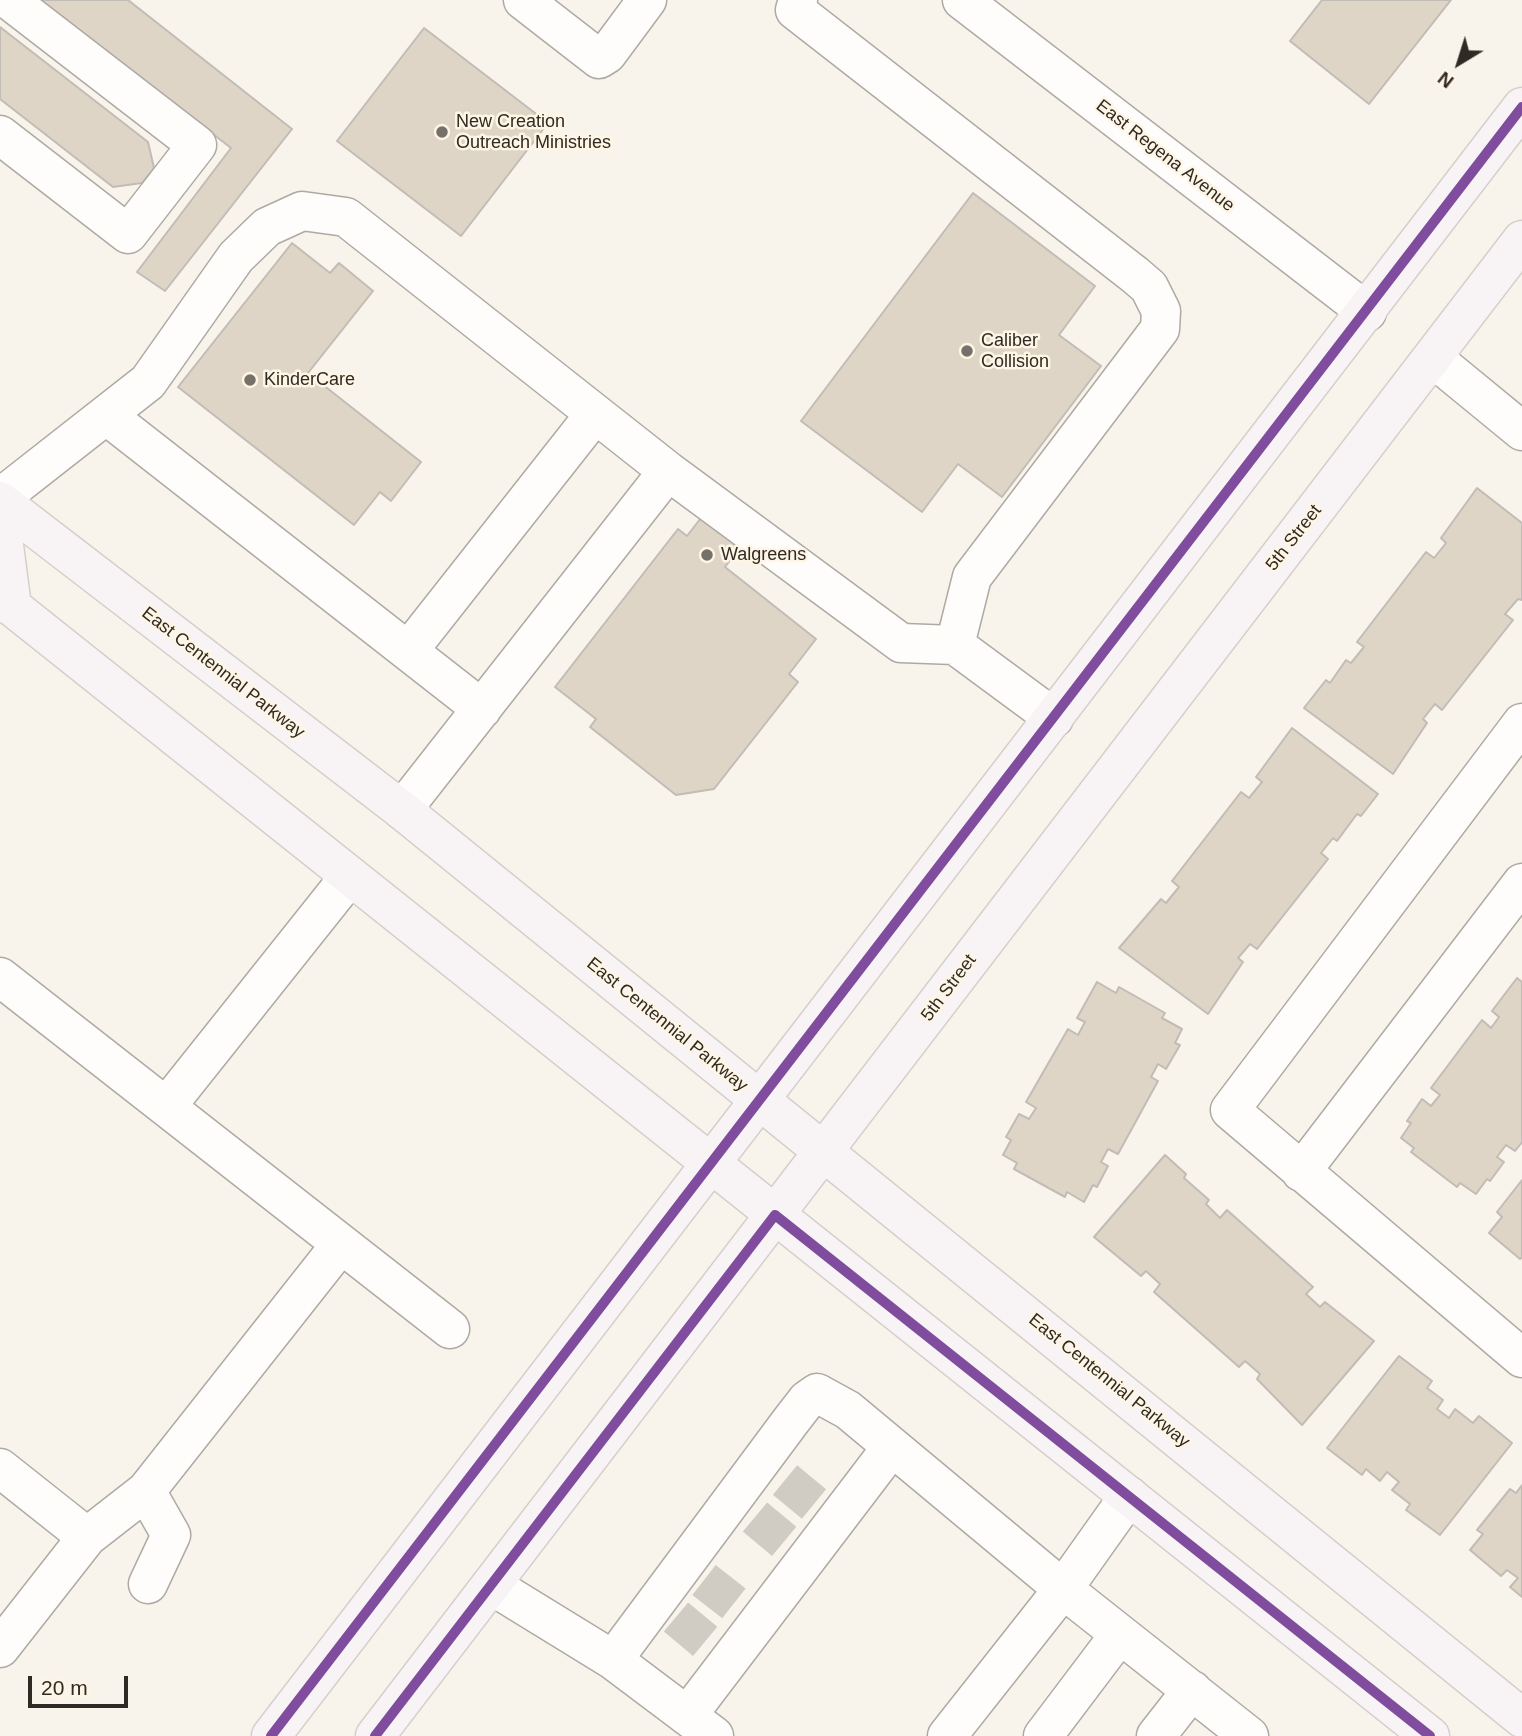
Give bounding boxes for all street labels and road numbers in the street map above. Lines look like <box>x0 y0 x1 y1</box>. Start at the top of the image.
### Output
street label: East Regena Avenue <box>1091 95 1239 217</box>
street label: 5th Street <box>1261 501 1327 575</box>
street label: East Centennial Parkway <box>137 603 309 743</box>
street label: 5th Street <box>917 950 981 1026</box>
street label: East Centennial Parkway <box>582 953 752 1097</box>
street label: East Centennial Parkway <box>1024 1309 1194 1453</box>

